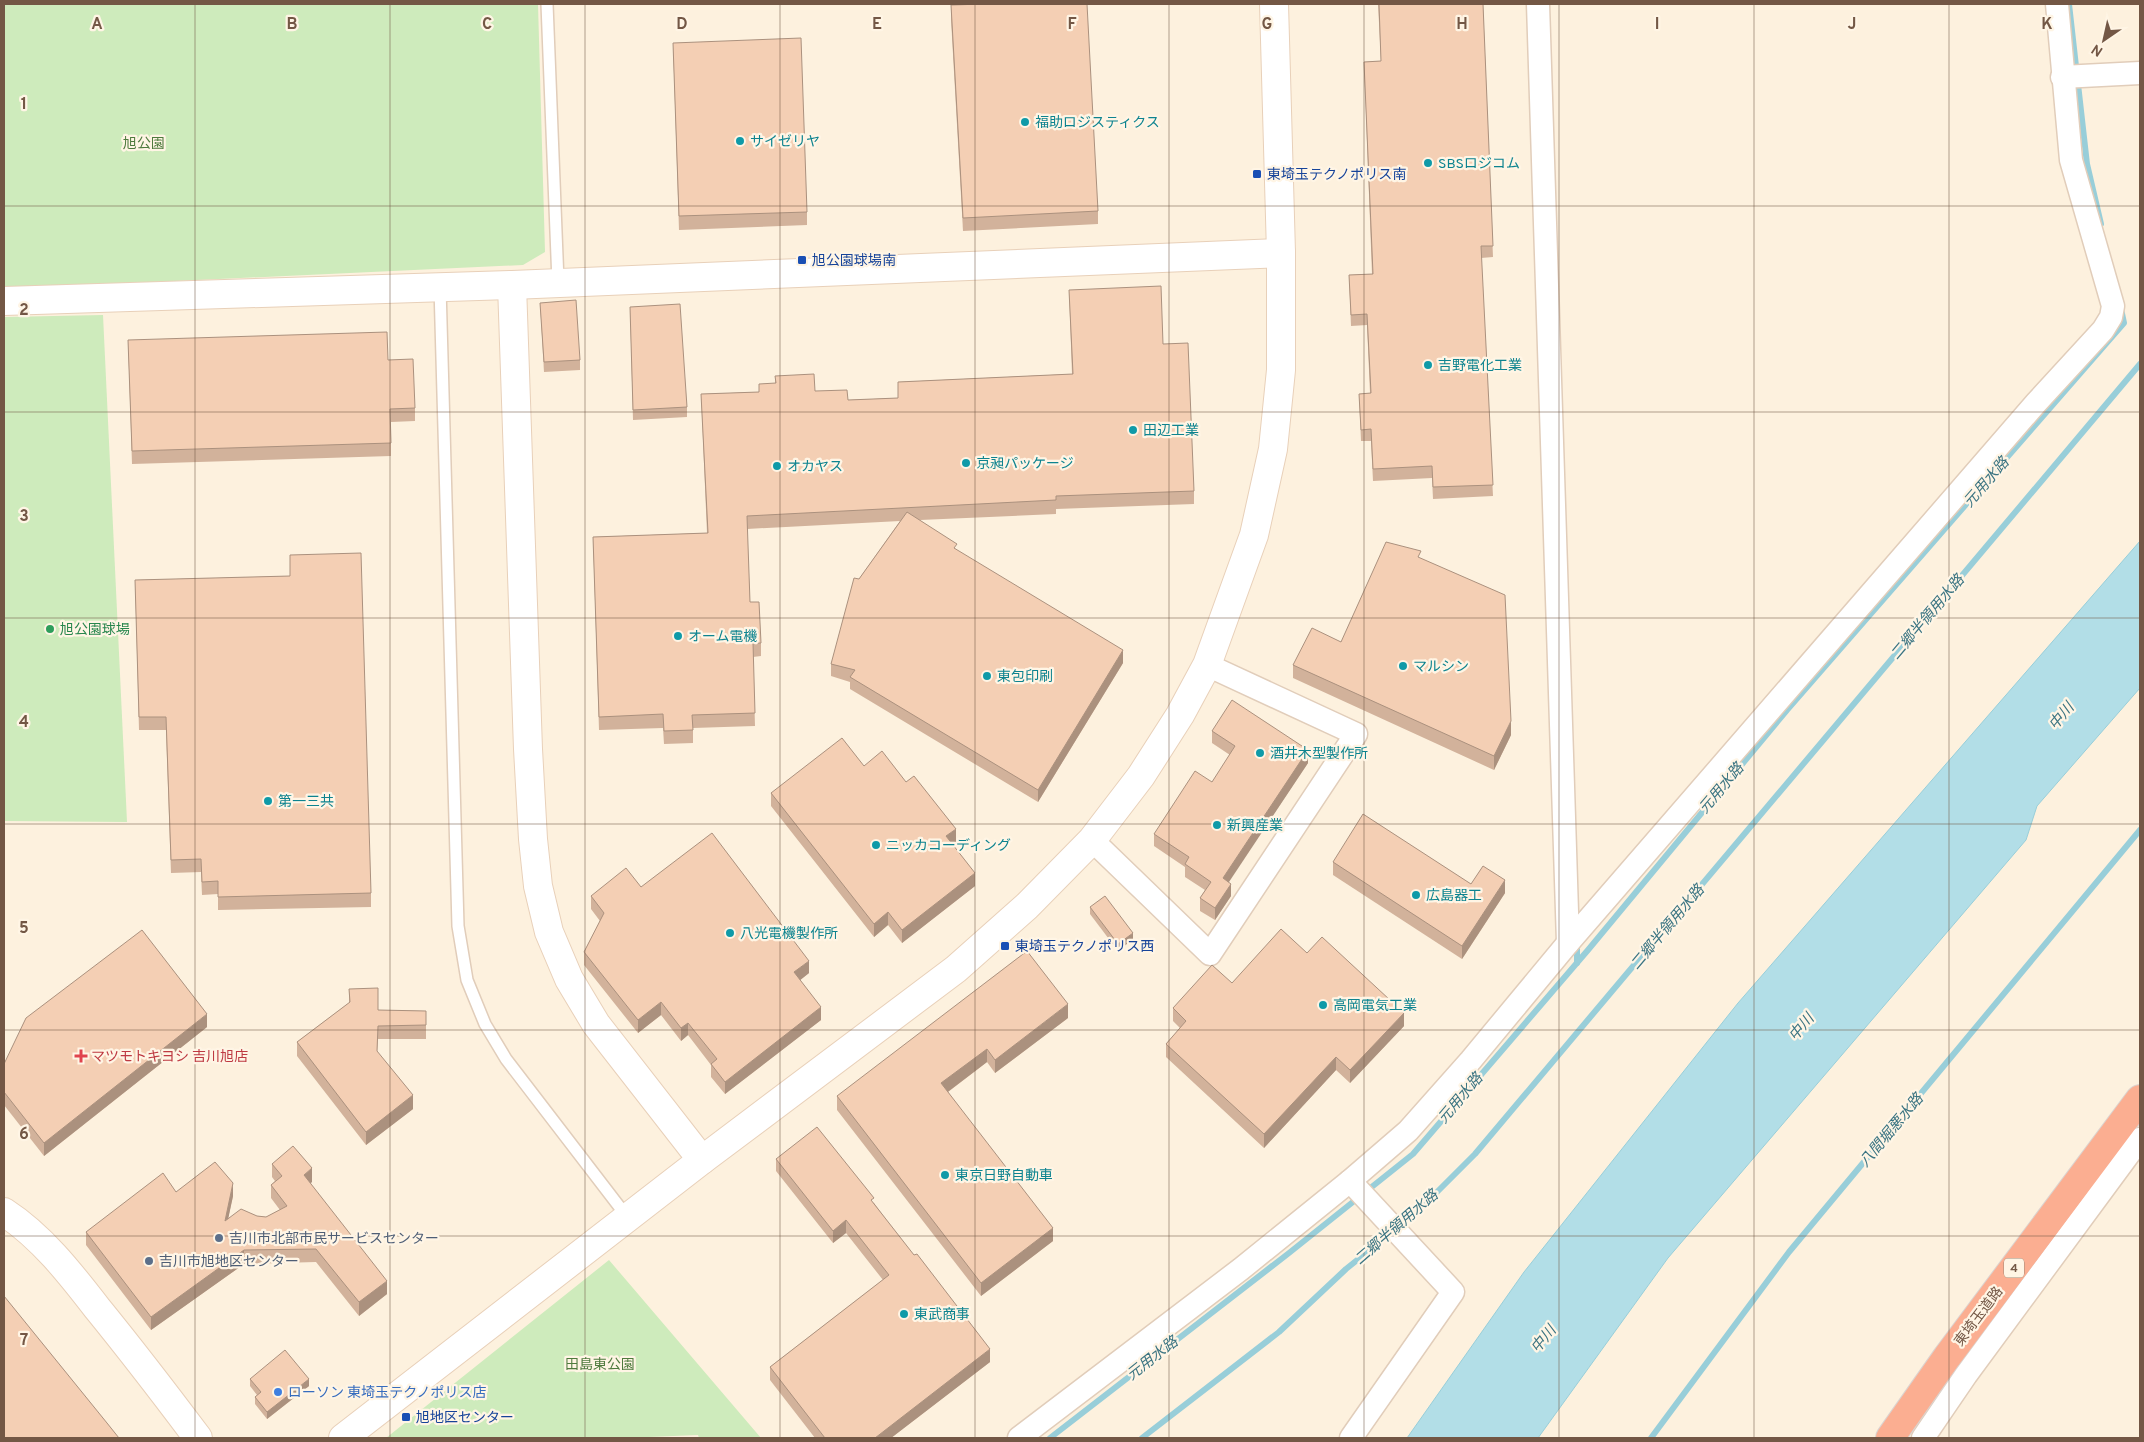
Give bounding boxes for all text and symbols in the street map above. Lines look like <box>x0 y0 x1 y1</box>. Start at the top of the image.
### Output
text: A <box>91 15 103 35</box>
text: B <box>286 15 298 35</box>
text: C <box>482 15 492 35</box>
text: D <box>676 15 688 35</box>
text: E <box>872 15 882 35</box>
text: F <box>1067 15 1077 35</box>
text: G <box>1262 15 1272 35</box>
text: H <box>1456 15 1468 35</box>
text: I <box>1655 15 1659 35</box>
text: J <box>1848 15 1856 35</box>
text: K <box>2041 15 2053 35</box>
north arrow <box>2079 15 2129 65</box>
text: N <box>2089 40 2106 59</box>
text: 1 <box>21 95 27 115</box>
place label: 福助ロジスティクス <box>1035 115 1160 132</box>
marker: 福助ロジスティクス <box>1019 116 1031 128</box>
place label: サイゼリヤ <box>750 134 820 151</box>
marker: サイゼリヤ <box>734 135 746 147</box>
park label: 旭公園 <box>123 136 165 153</box>
place label: SBSロジコム <box>1438 156 1520 173</box>
marker: SBSロジコム <box>1422 157 1434 169</box>
place label: 東埼玉テクノポリス南 <box>1267 167 1406 184</box>
marker: 東埼玉テクノポリス南 <box>1251 168 1263 180</box>
place label: 旭公園球場南 <box>812 253 896 270</box>
marker: 旭公園球場南 <box>796 254 808 266</box>
text: 2 <box>19 301 29 321</box>
place label: 吉野電化工業 <box>1438 358 1522 375</box>
marker: 吉野電化工業 <box>1422 359 1434 371</box>
place label: 田辺工業 <box>1143 423 1199 440</box>
marker: 田辺工業 <box>1127 424 1139 436</box>
water label: 元用水路 <box>1960 453 2015 512</box>
place label: 京昶パッケージ <box>976 456 1074 473</box>
marker: 京昶パッケージ <box>960 457 972 469</box>
place label: オカヤス <box>787 459 843 476</box>
marker: オカヤス <box>771 460 783 472</box>
text: 3 <box>19 507 29 527</box>
water label: 二郷半領用水路 <box>1887 570 1970 664</box>
place label: 旭公園球場 <box>60 622 130 639</box>
marker: 旭公園球場 <box>44 623 56 635</box>
place label: オーム電機 <box>688 628 758 646</box>
marker: オーム電機 <box>672 630 684 642</box>
place label: マルシン <box>1413 659 1469 676</box>
marker: マルシン <box>1397 660 1409 672</box>
place label: 東包印刷 <box>997 669 1053 686</box>
marker: 東包印刷 <box>981 670 993 682</box>
water label: 中川 <box>2045 698 2080 735</box>
text: 4 <box>19 713 29 733</box>
place label: 酒井木型製作所 <box>1270 745 1368 763</box>
marker: 酒井木型製作所 <box>1254 747 1266 759</box>
water label: 元用水路 <box>1696 758 1750 818</box>
place label: 第一三共 <box>278 793 334 811</box>
marker: 第一三共 <box>262 795 274 807</box>
place label: 新興産業 <box>1227 818 1283 835</box>
marker: 新興産業 <box>1211 819 1223 831</box>
place label: ニッカコーディング <box>886 838 1011 855</box>
marker: ニッカコーディング <box>870 839 882 851</box>
water label: 二郷半領用水路 <box>1627 880 1710 974</box>
place label: 広島器工 <box>1426 888 1482 905</box>
marker: 広島器工 <box>1410 889 1422 901</box>
text: 5 <box>19 919 29 939</box>
place label: 八光電機製作所 <box>740 925 838 943</box>
marker: 八光電機製作所 <box>724 927 736 939</box>
place label: 東埼玉テクノポリス西 <box>1015 939 1154 956</box>
marker: 東埼玉テクノポリス西 <box>999 940 1011 952</box>
place label: 高岡電気工業 <box>1333 998 1417 1015</box>
marker: 高岡電気工業 <box>1317 999 1329 1011</box>
water label: 中川 <box>1785 1009 1820 1046</box>
place label: マツモトキヨシ 吉川旭店 <box>91 1049 248 1066</box>
marker: マツモトキヨシ 吉川旭店 <box>75 1050 87 1062</box>
water label: 元用水路 <box>1435 1068 1489 1128</box>
water label: 八間堀悪水路 <box>1856 1089 1930 1172</box>
text: 6 <box>19 1125 29 1145</box>
place label: 東京日野自動車 <box>955 1168 1053 1185</box>
marker: 東京日野自動車 <box>939 1169 951 1181</box>
water label: 二郷半領用水路 <box>1351 1185 1444 1270</box>
place label: 吉川市北部市民サービスセンター <box>229 1230 439 1248</box>
marker: 吉川市北部市民サービスセンター <box>213 1232 225 1244</box>
place label: 吉川市旭地区センター <box>159 1254 299 1271</box>
marker: 吉川市旭地区センター <box>143 1255 155 1267</box>
road number: 4 <box>2004 1258 2024 1278</box>
street label: 東埼玉道路 <box>1951 1284 2007 1350</box>
place label: 東武商事 <box>914 1307 970 1324</box>
marker: 東武商事 <box>898 1308 910 1320</box>
water label: 中川 <box>1527 1321 1562 1358</box>
text: 7 <box>20 1331 28 1351</box>
water label: 元用水路 <box>1123 1332 1184 1385</box>
park label: 田島東公園 <box>565 1357 635 1374</box>
place label: ローソン 東埼玉テクノポリス店 <box>288 1385 486 1402</box>
marker: ローソン 東埼玉テクノポリス店 <box>272 1386 284 1398</box>
place label: 旭地区センター <box>416 1410 514 1427</box>
marker: 旭地区センター <box>400 1411 412 1423</box>

